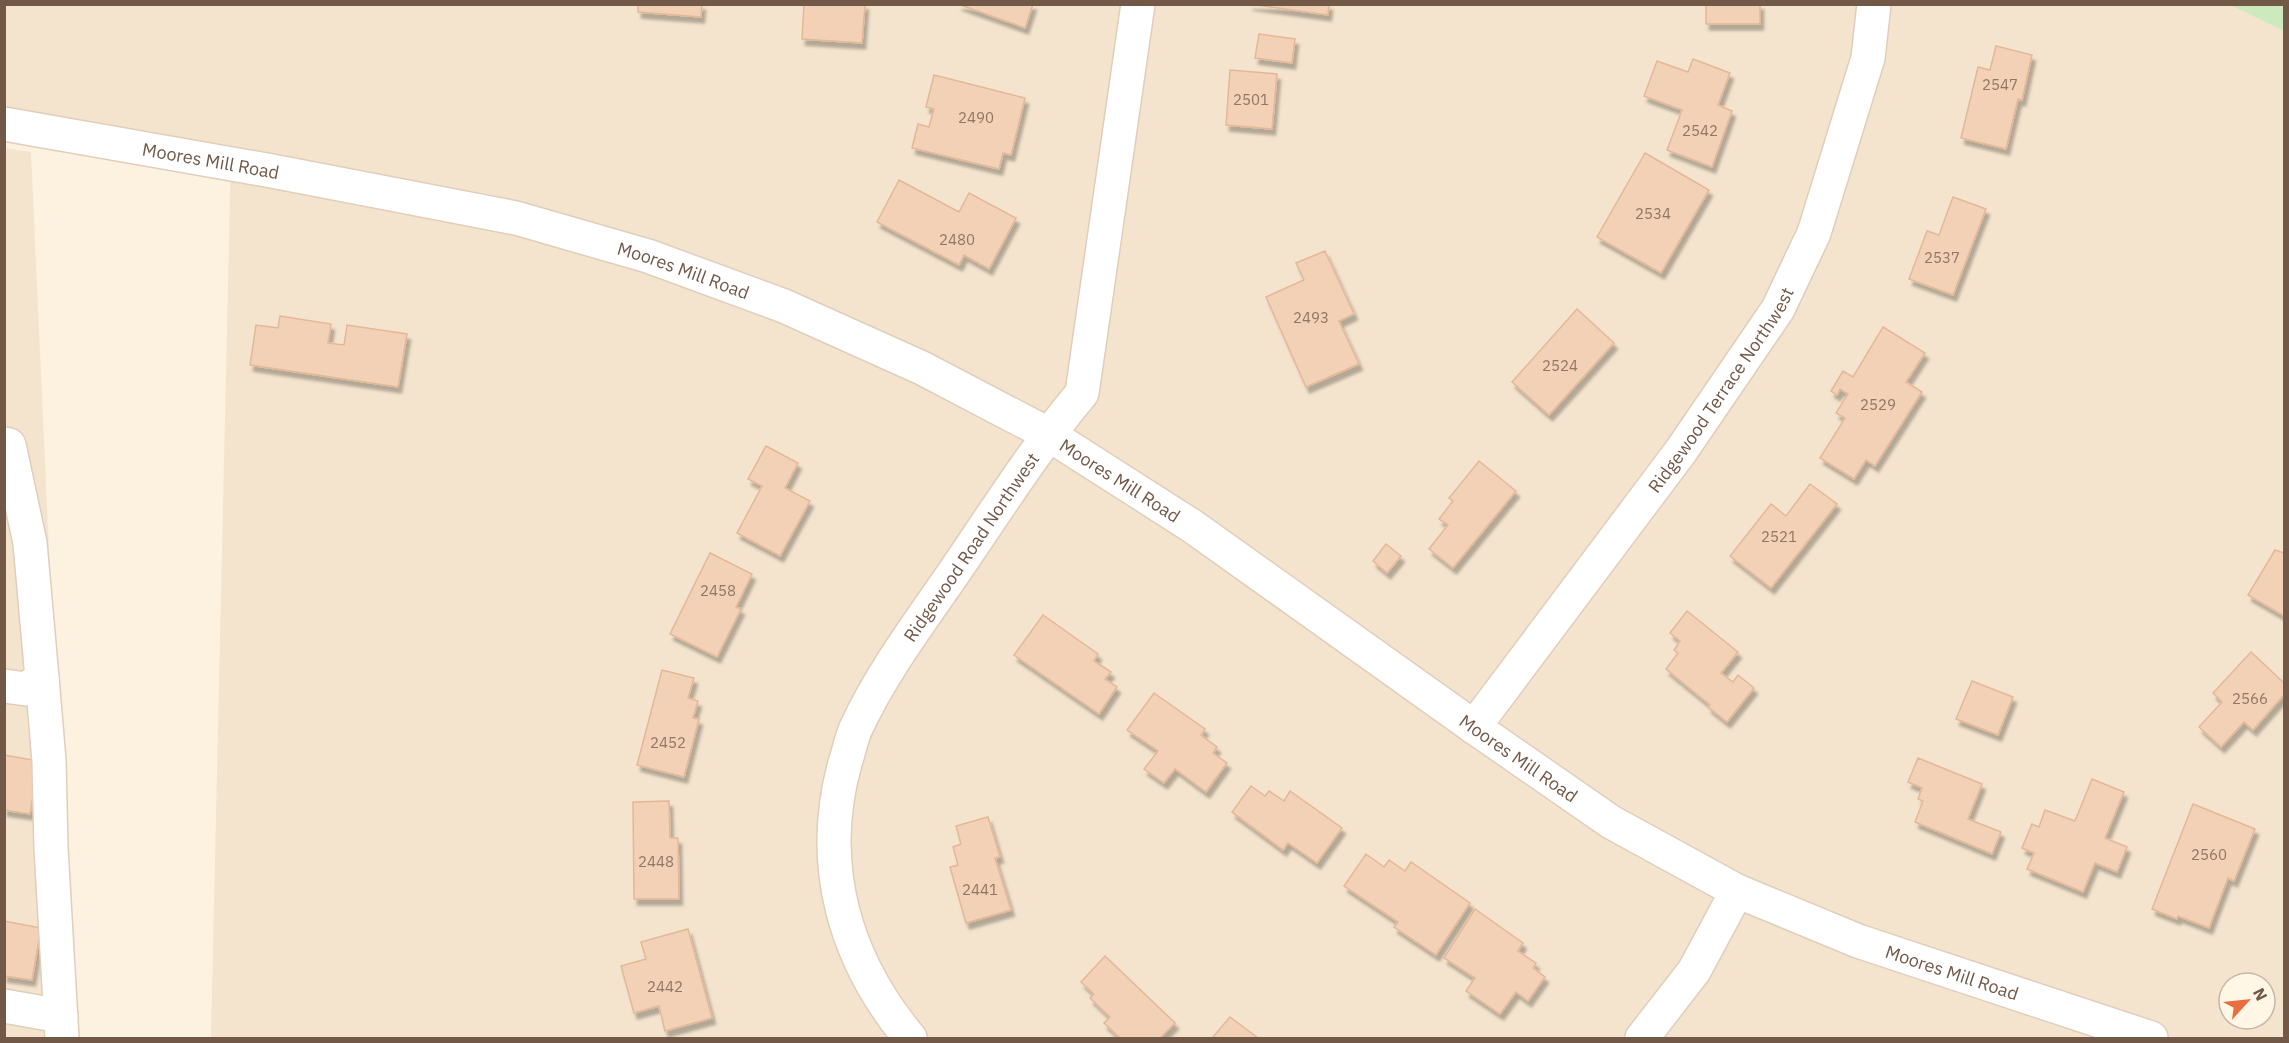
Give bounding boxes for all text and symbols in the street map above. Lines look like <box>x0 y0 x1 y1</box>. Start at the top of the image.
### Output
house number: 2547 <box>1982 75 2018 94</box>
house number: 2501 <box>1233 90 1269 109</box>
house number: 2490 <box>958 108 994 127</box>
house number: 2542 <box>1682 121 1718 140</box>
street label: Moores Mill Road <box>141 137 281 184</box>
house number: 2534 <box>1635 204 1671 223</box>
house number: 2480 <box>939 230 975 249</box>
street label: Moores Mill Road <box>615 236 753 304</box>
house number: 2537 <box>1924 248 1960 267</box>
street label: Ridgewood Terrace Northwest <box>1642 283 1798 497</box>
house number: 2493 <box>1293 308 1329 327</box>
house number: 2524 <box>1542 356 1578 375</box>
house number: 2529 <box>1860 395 1896 414</box>
street label: Moores Mill Road <box>1055 433 1185 527</box>
street label: Ridgewood Road Northwest <box>898 448 1044 646</box>
house number: 2521 <box>1761 527 1797 546</box>
house number: 2458 <box>700 581 736 600</box>
house number: 2566 <box>2232 689 2268 708</box>
street label: Moores Mill Road <box>1455 709 1582 807</box>
house number: 2452 <box>650 733 686 752</box>
house number: 2560 <box>2191 845 2227 864</box>
house number: 2448 <box>638 852 674 871</box>
house number: 2441 <box>962 880 998 899</box>
street label: Moores Mill Road <box>1883 939 2022 1005</box>
north arrow <box>2217 971 2277 1031</box>
house number: 2442 <box>647 977 683 996</box>
text: N <box>2249 984 2272 1004</box>

